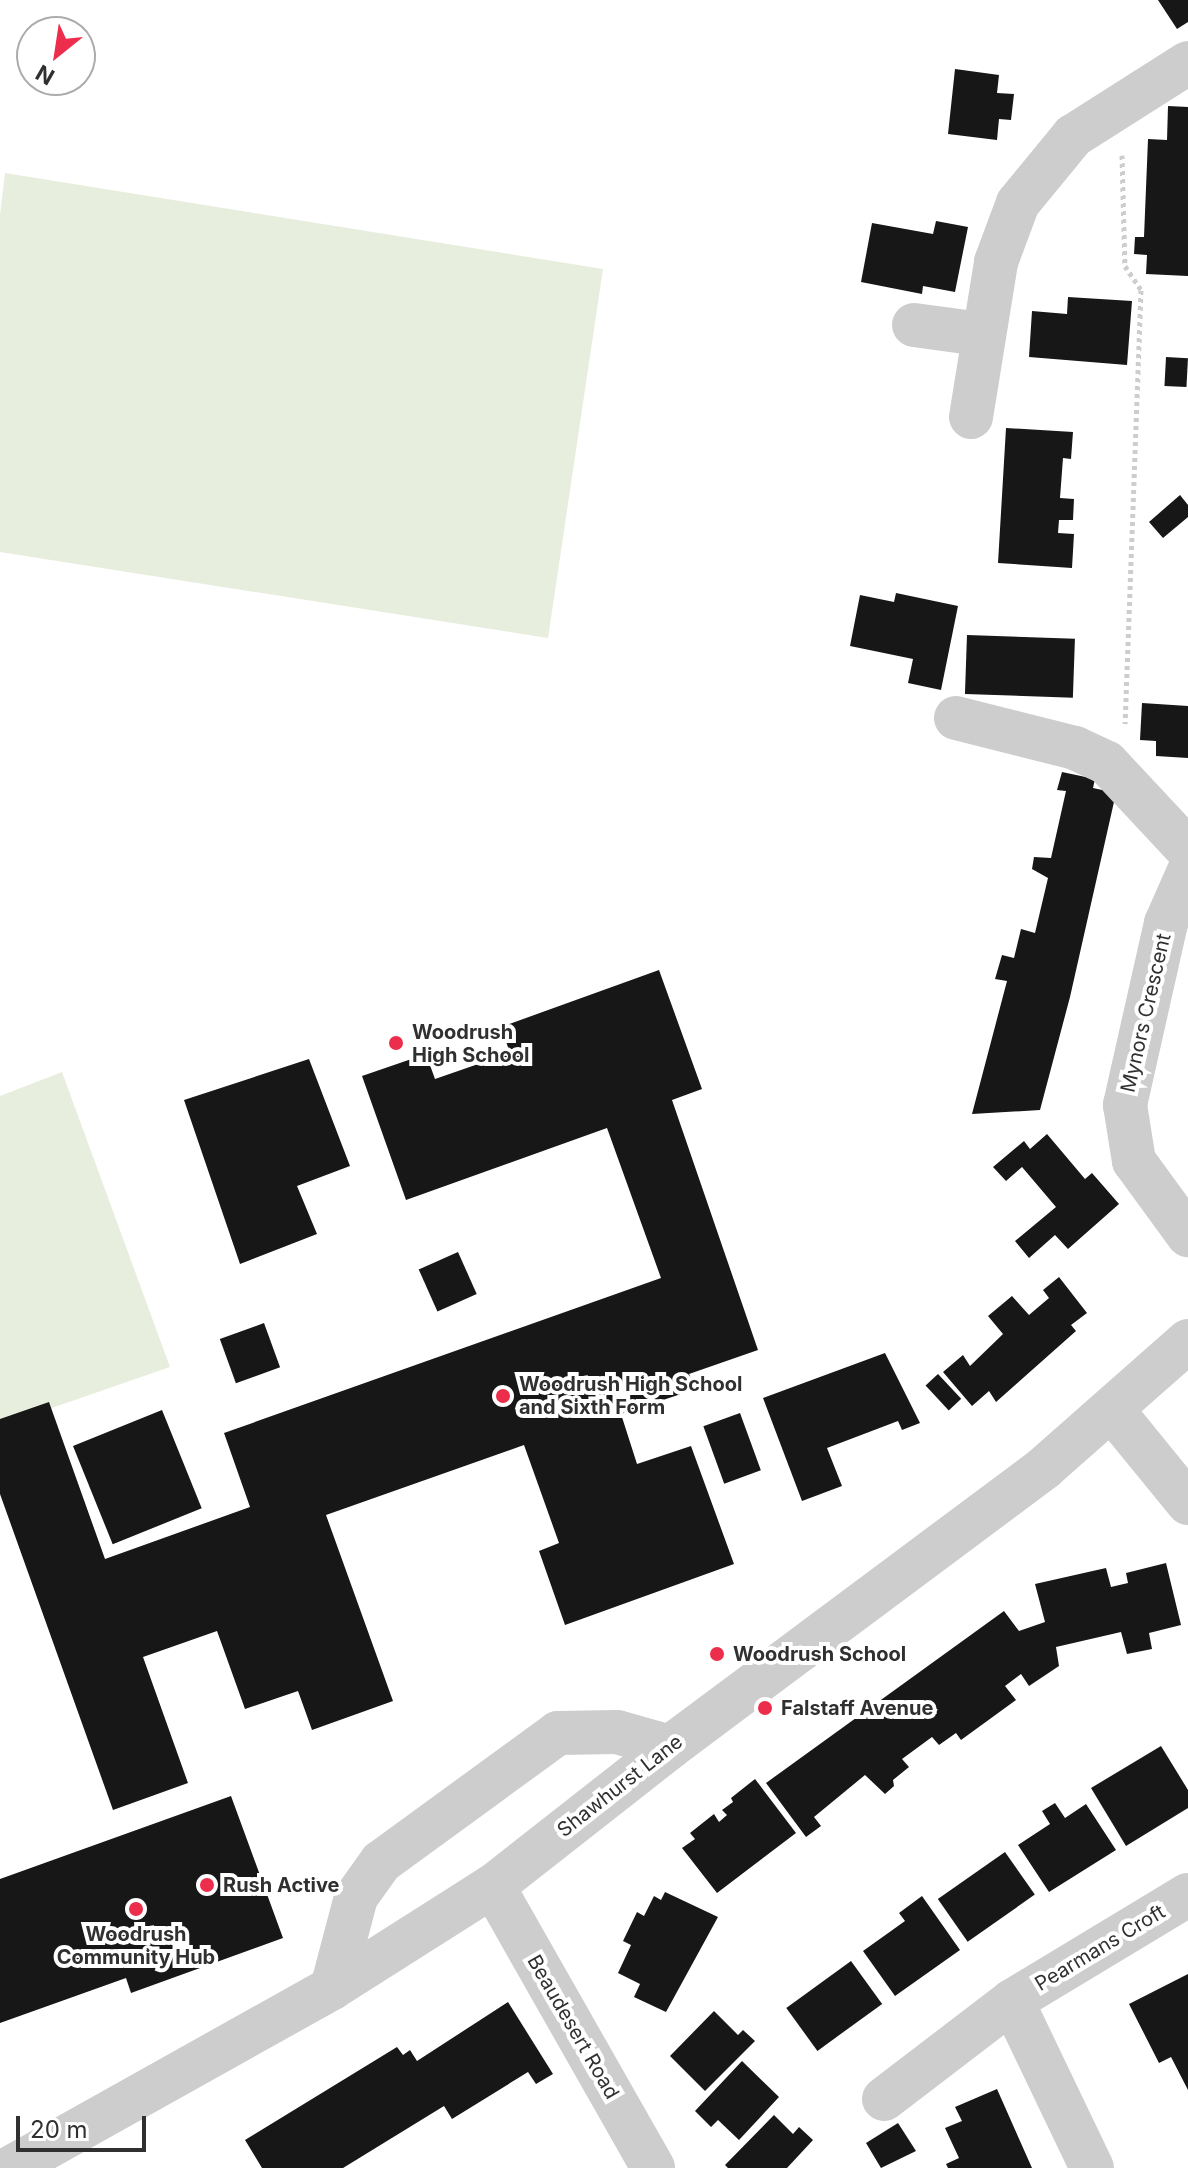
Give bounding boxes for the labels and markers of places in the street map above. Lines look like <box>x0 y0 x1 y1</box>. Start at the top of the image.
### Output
place label: Woodrush High School <box>412 1020 529 1067</box>
marker: Woodrush High School <box>387 1034 405 1052</box>
place label: Woodrush High School and Sixth Form <box>519 1372 742 1419</box>
marker: Woodrush High School and Sixth Form <box>494 1387 512 1405</box>
place label: Woodrush School <box>733 1642 906 1666</box>
marker: Woodrush School <box>708 1645 726 1663</box>
place label: Falstaff Avenue <box>781 1696 933 1720</box>
marker: Falstaff Avenue <box>756 1699 774 1717</box>
place label: Rush Active <box>223 1873 340 1897</box>
marker: Rush Active <box>198 1876 216 1894</box>
marker: Woodrush Community Hub <box>127 1900 145 1918</box>
place label: Woodrush Community Hub <box>57 1922 215 1969</box>

